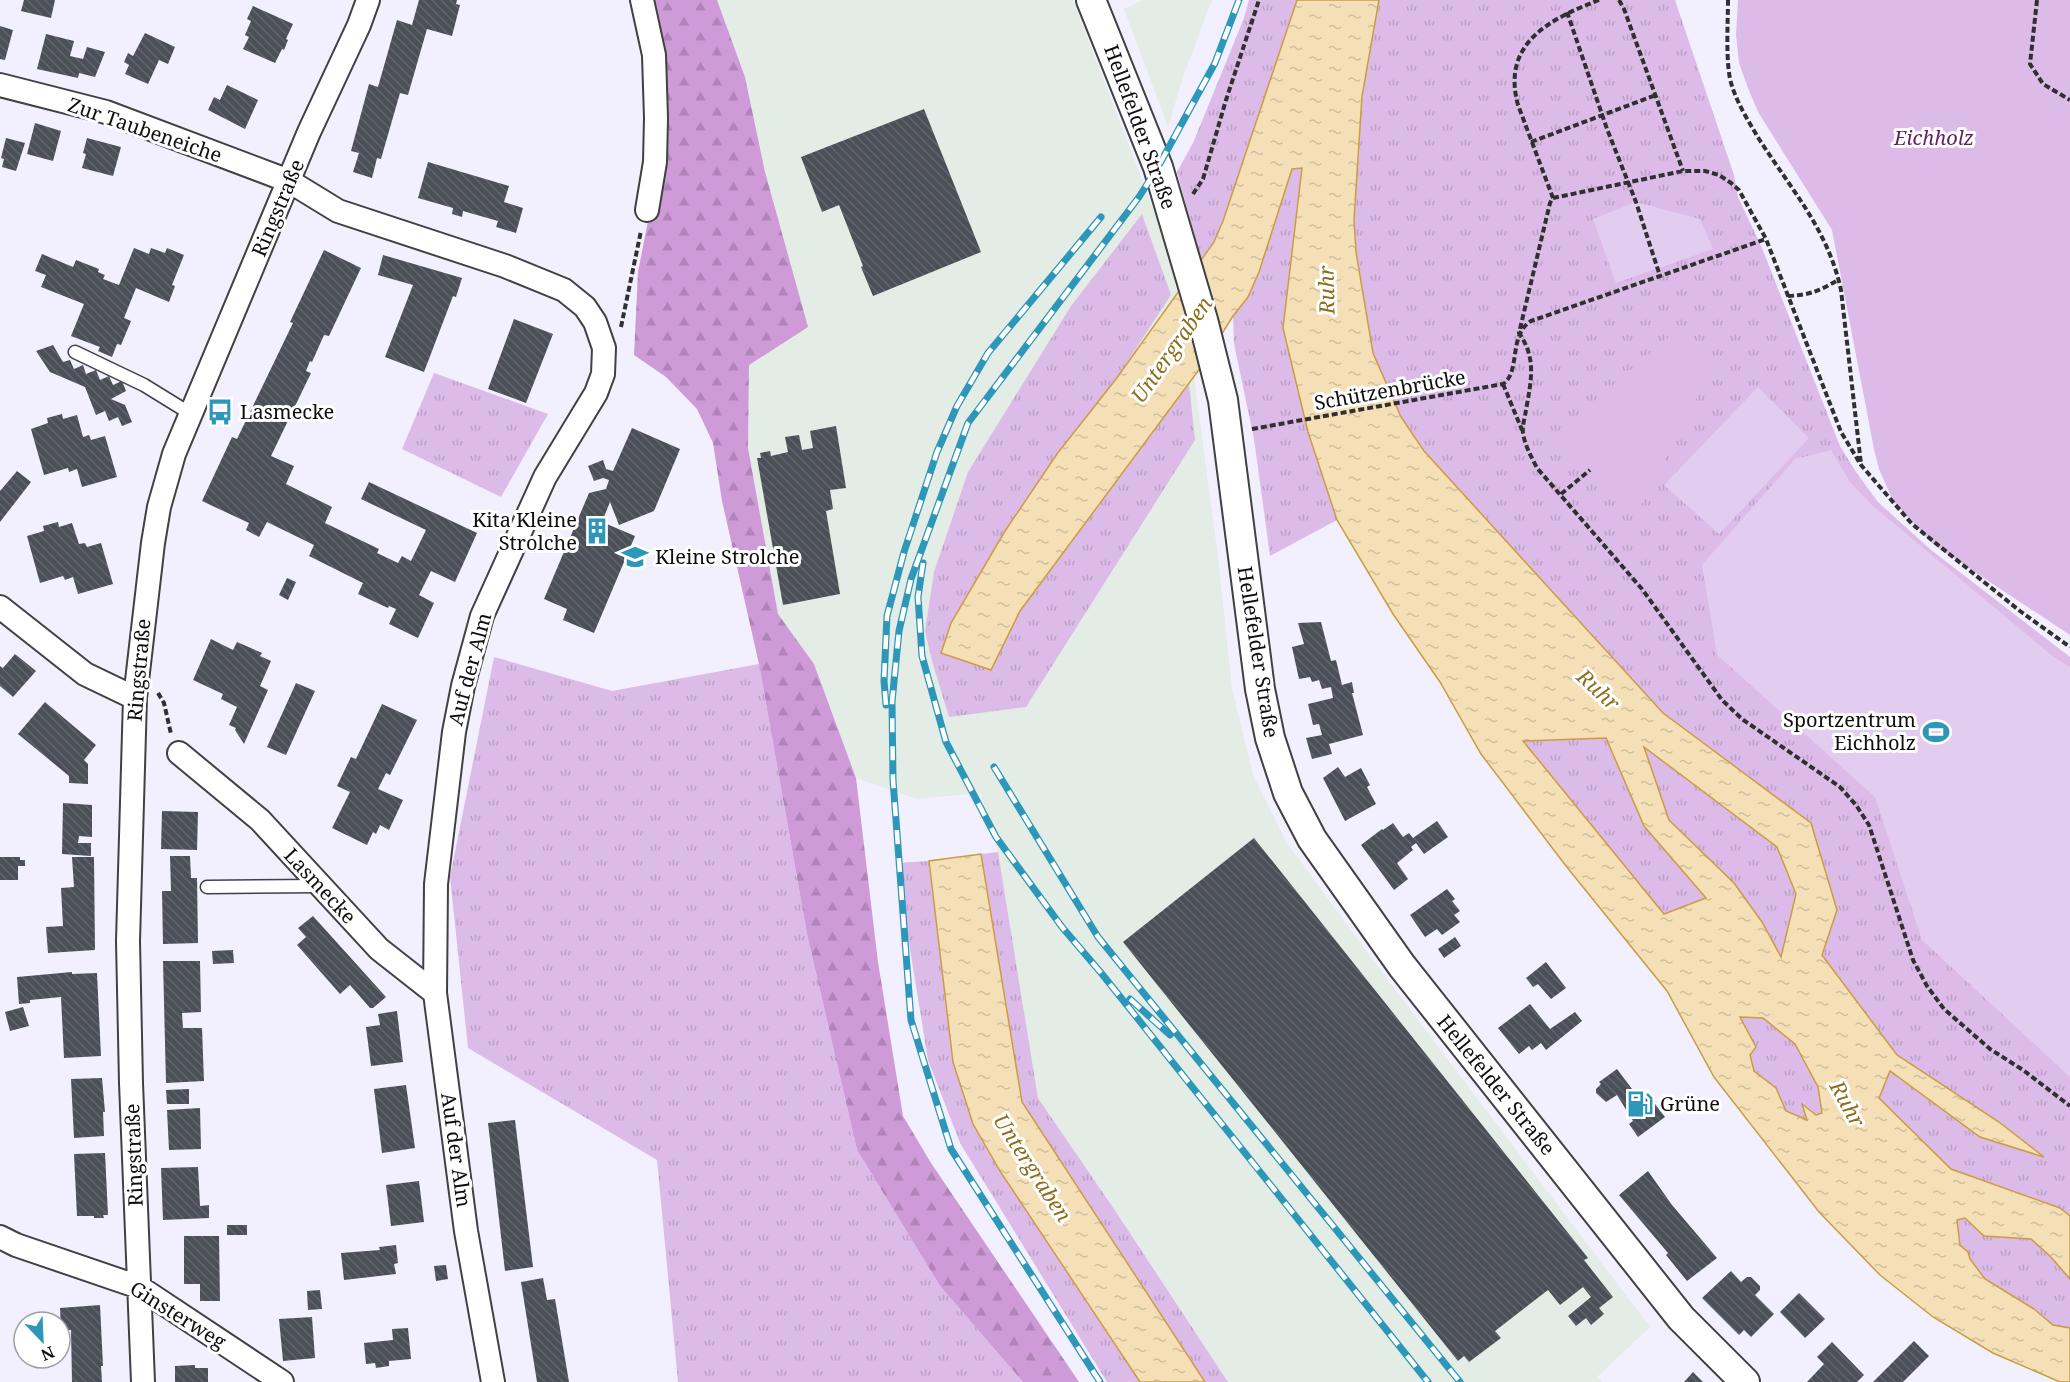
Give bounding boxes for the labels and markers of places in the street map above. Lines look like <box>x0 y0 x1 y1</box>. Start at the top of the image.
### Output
bus stop icon: Lasmecke <box>205 397 235 427</box>
place label: Lasmecke <box>240 398 334 425</box>
place label: Kita Kleine Strolche <box>472 506 577 556</box>
building icon: Kita Kleine Strolche <box>582 516 612 546</box>
school or university icon: Kleine Strolche <box>620 542 650 572</box>
place label: Kleine Strolche <box>655 543 799 570</box>
place label: Sportzentrum Eichholz <box>1783 706 1916 756</box>
sports icon: Sportzentrum Eichholz <box>1921 717 1951 747</box>
fuel station icon: Grüne <box>1625 1089 1655 1119</box>
place label: Grüne <box>1660 1090 1720 1117</box>

